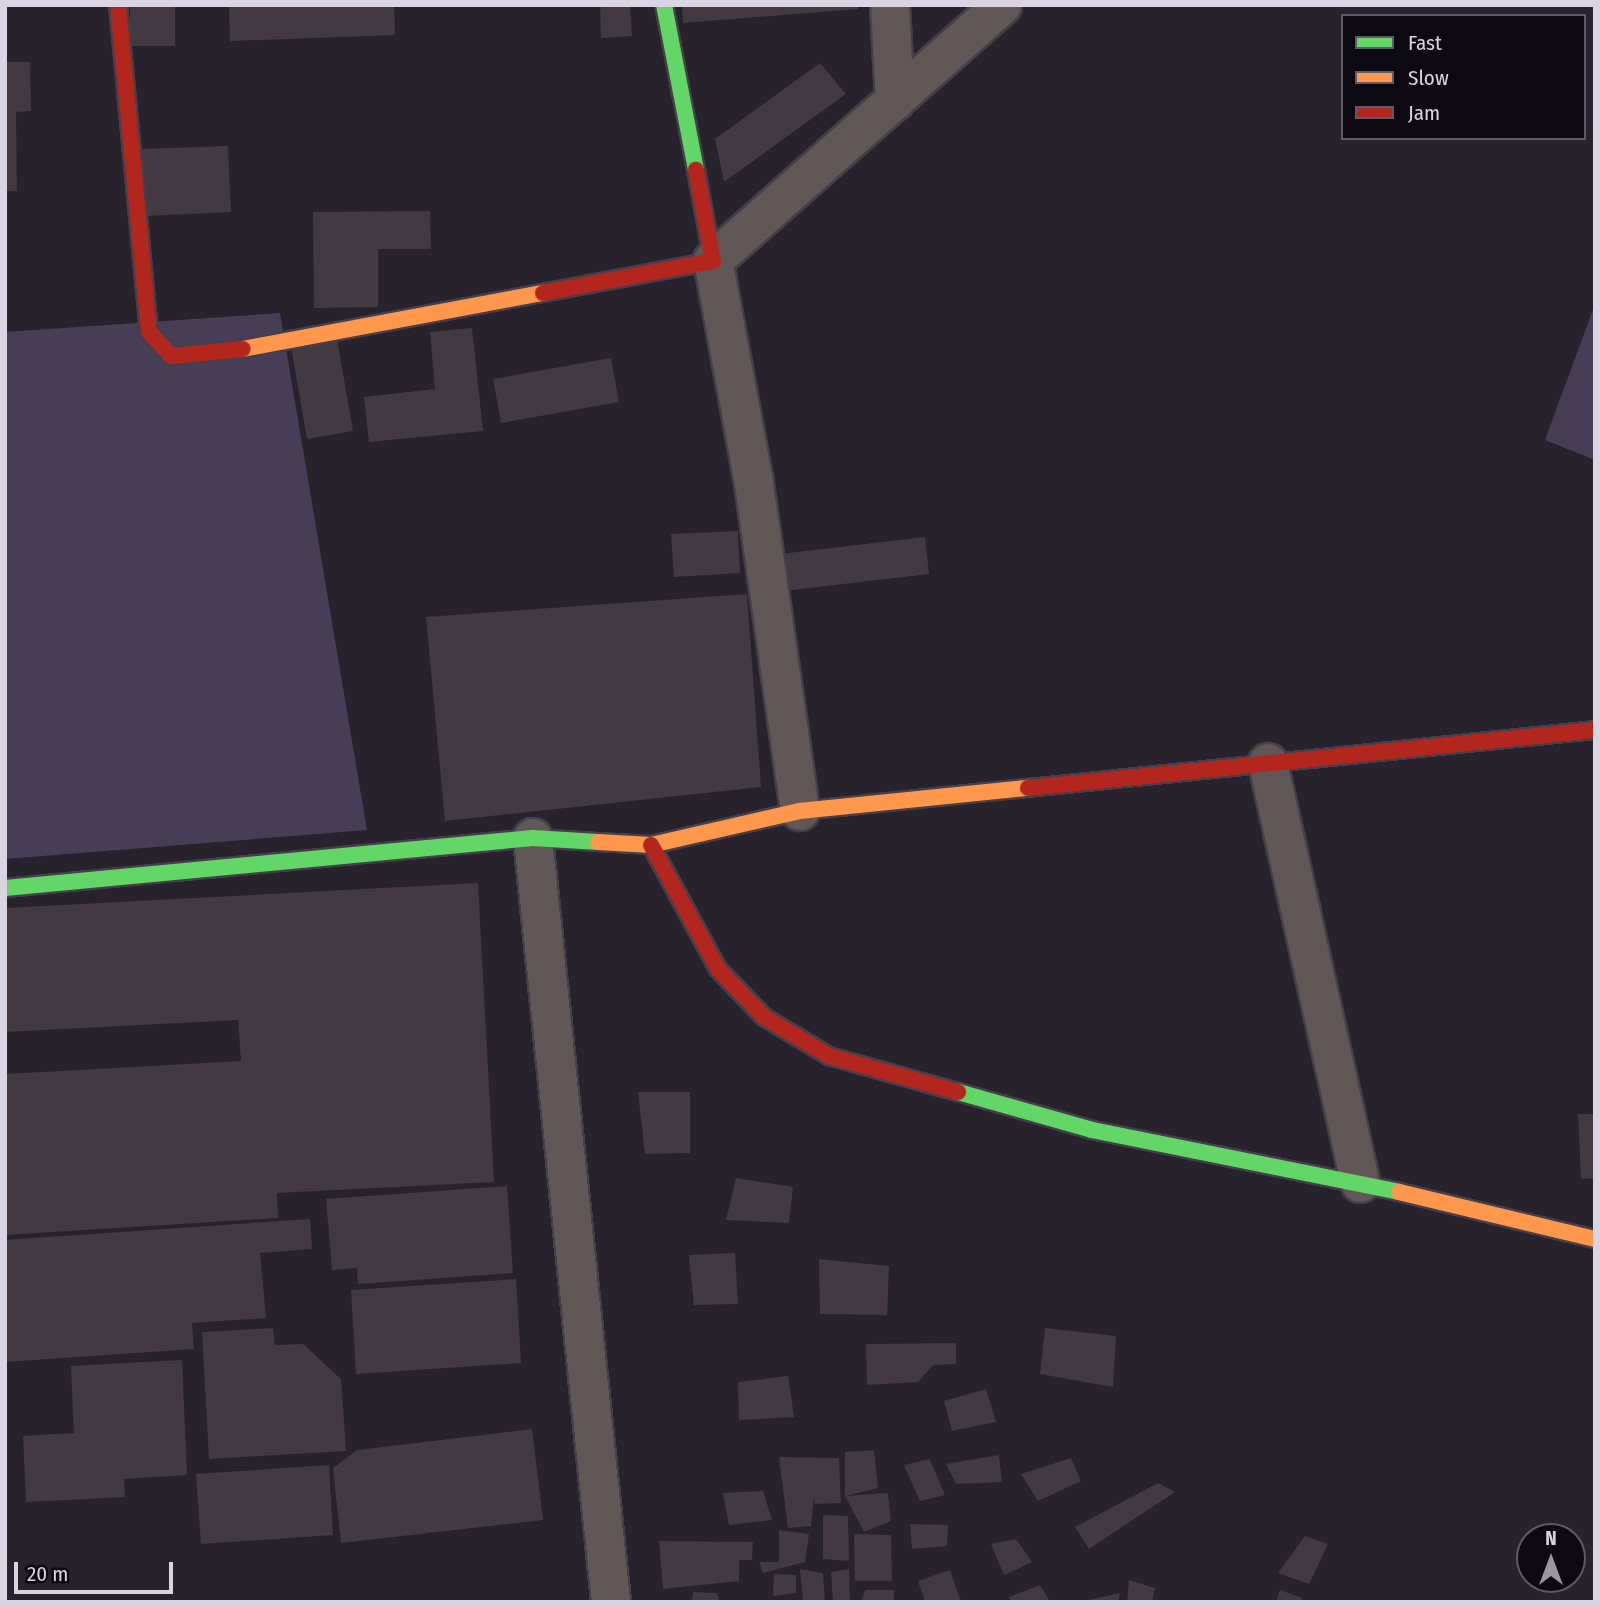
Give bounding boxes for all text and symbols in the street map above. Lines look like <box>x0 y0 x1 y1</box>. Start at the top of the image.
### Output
legend <box>1341 14 1586 140</box>
text: Fast <box>1408 30 1442 56</box>
text: Slow <box>1408 65 1449 91</box>
text: Jam <box>1408 100 1440 126</box>
north arrow <box>1516 1523 1586 1593</box>
text: N <box>1545 1527 1557 1550</box>
scale bar <box>18 1548 177 1592</box>
text: 20 m <box>27 1561 68 1587</box>

